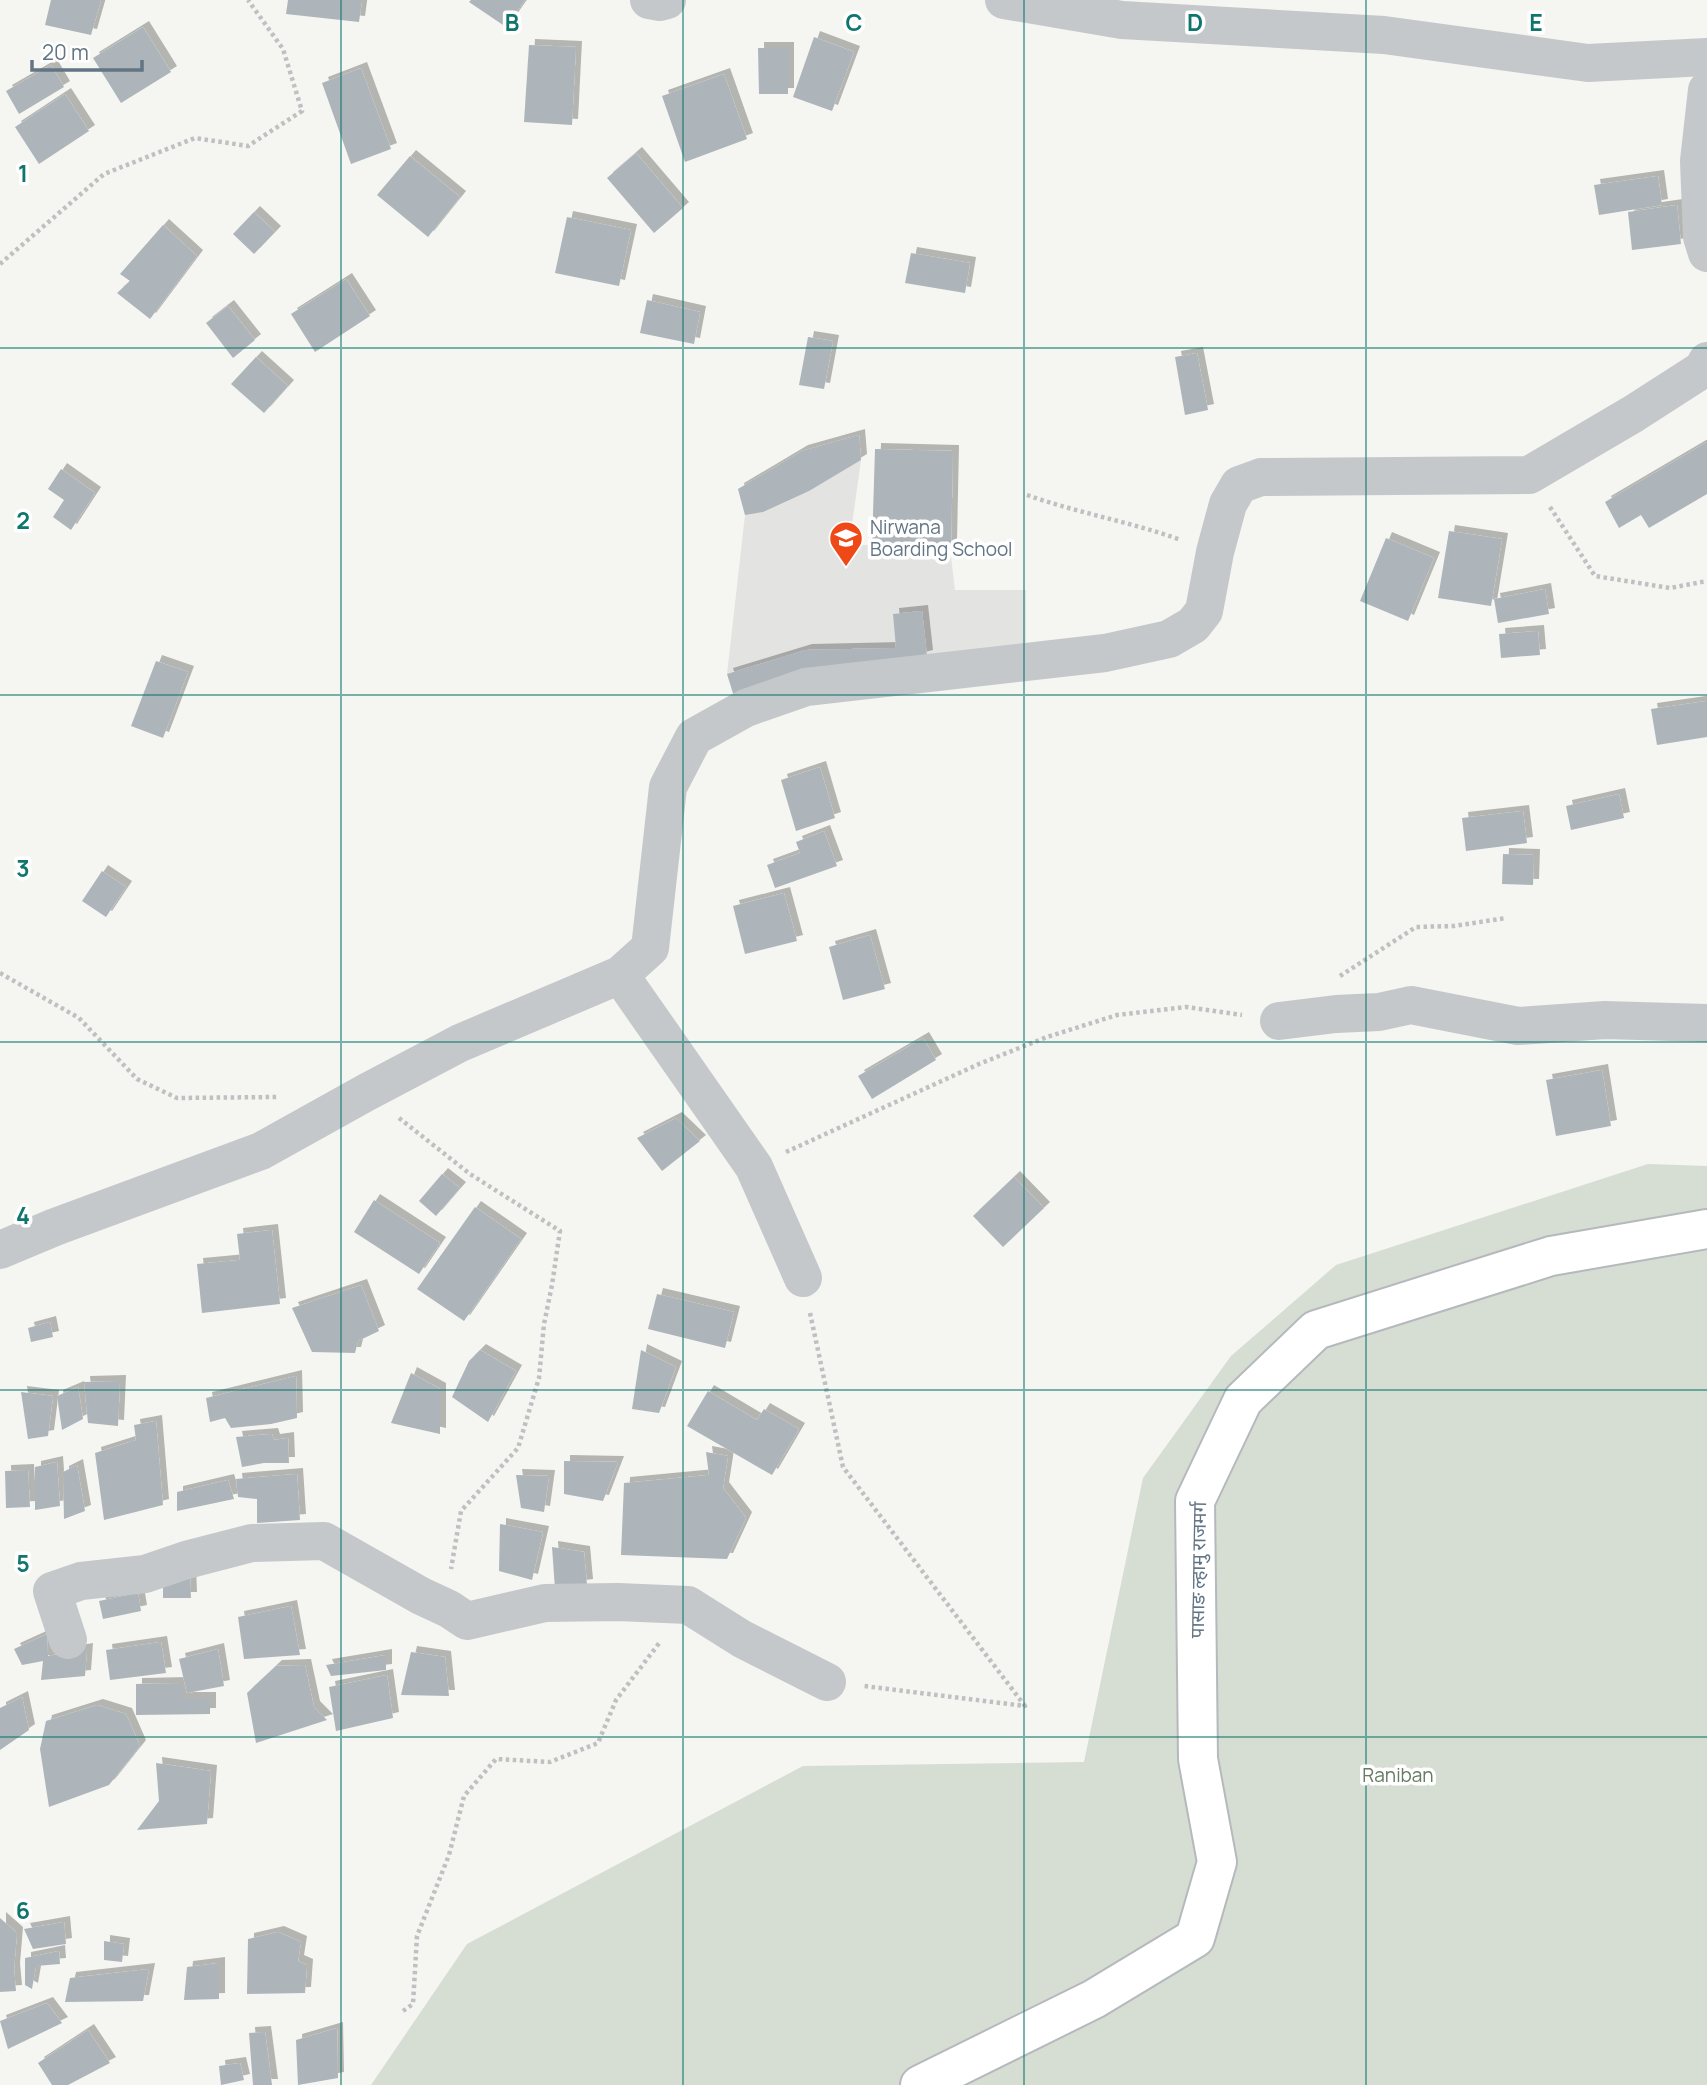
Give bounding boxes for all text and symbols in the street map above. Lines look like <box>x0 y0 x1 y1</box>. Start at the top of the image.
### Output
text: B <box>505 6 519 38</box>
text: C <box>846 6 863 38</box>
text: D <box>1187 6 1203 38</box>
text: E <box>1529 6 1543 38</box>
scale bar <box>32 28 142 72</box>
text: 20 m <box>42 38 89 66</box>
text: 1 <box>18 157 28 189</box>
text: 2 <box>16 504 30 536</box>
place label: Nirwana Boarding School <box>870 514 1013 562</box>
school or university icon: Nirwana Boarding School <box>827 519 865 568</box>
text: 3 <box>16 852 30 884</box>
text: 4 <box>16 1199 30 1231</box>
street label: पासाङ ल्हामु राजमर्ग <box>1184 1500 1212 1639</box>
text: 5 <box>16 1547 30 1579</box>
park label: Raniban <box>1362 1762 1434 1788</box>
text: 6 <box>16 1894 30 1926</box>

